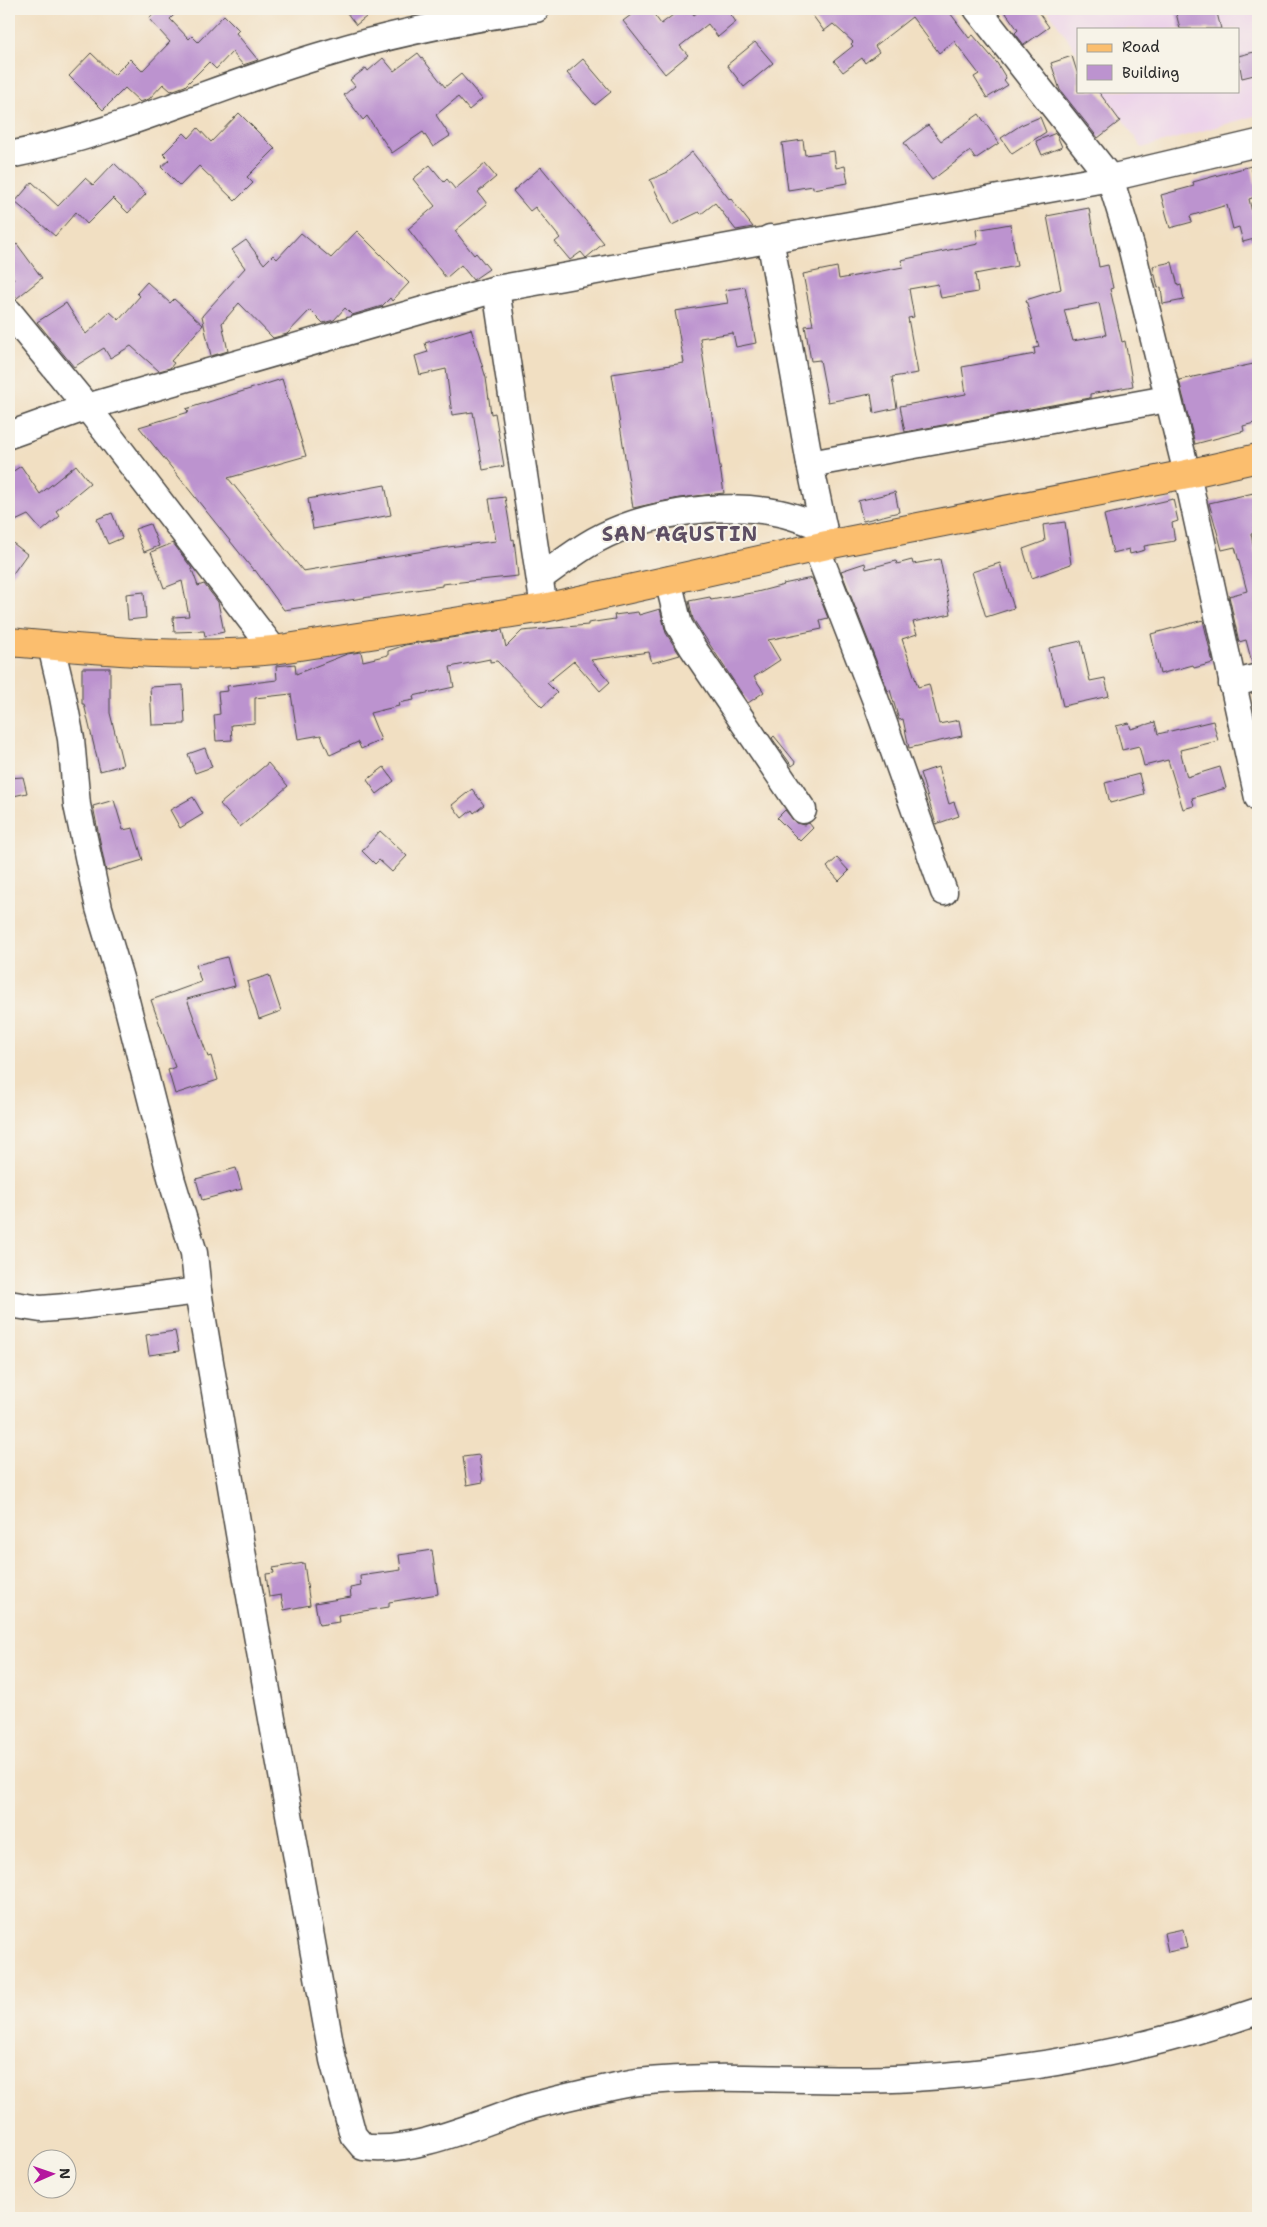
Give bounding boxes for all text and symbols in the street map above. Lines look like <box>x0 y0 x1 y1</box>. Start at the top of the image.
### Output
legend <box>1077 28 1240 92</box>
text: Road <box>1122 37 1160 57</box>
text: Building <box>1122 63 1179 83</box>
district label: SAN AGUSTIN <box>602 521 758 547</box>
north arrow <box>28 2150 78 2200</box>
text: N <box>56 2168 74 2179</box>

